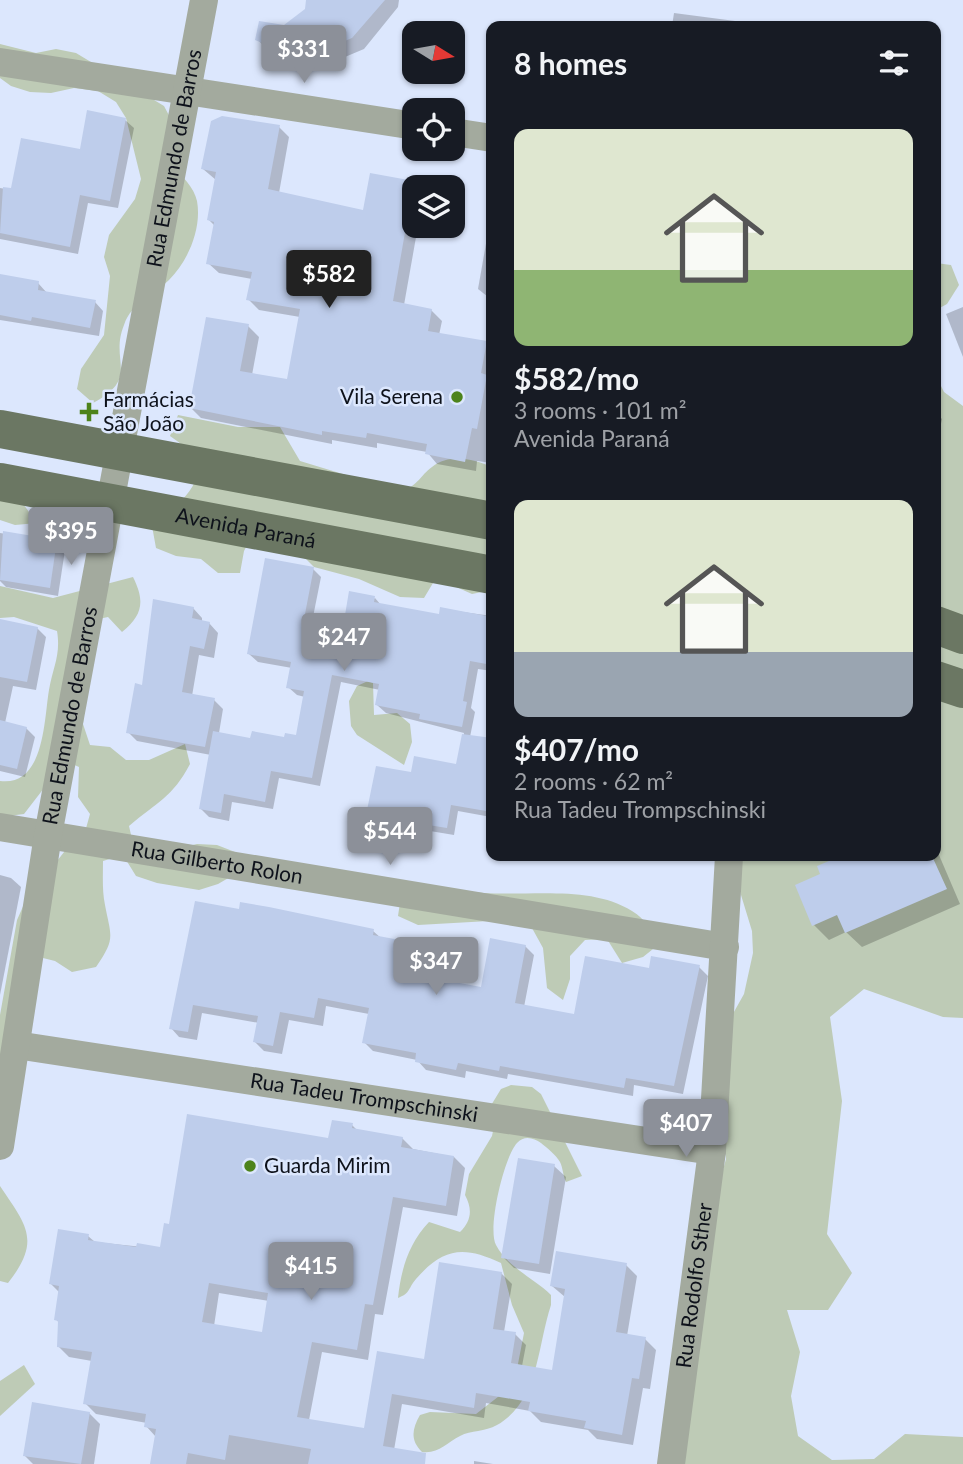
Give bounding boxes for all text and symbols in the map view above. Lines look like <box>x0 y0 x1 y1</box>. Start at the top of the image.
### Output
north arrow <box>402 21 466 84</box>
map controls <box>402 21 465 238</box>
pin: $331 <box>263 25 345 85</box>
text: $331 <box>277 34 331 62</box>
icon: filters <box>875 44 913 82</box>
text: 8 homes <box>514 45 627 81</box>
street label: Rua Edmundo de Barros <box>140 47 206 269</box>
button: locate <box>402 98 465 161</box>
button: layers <box>402 175 465 238</box>
icon: home <box>651 175 777 301</box>
pin: $582 <box>288 250 370 310</box>
text: $582 <box>302 259 356 287</box>
text: $582/mo <box>514 360 639 396</box>
place label: Vila Serena <box>340 383 443 408</box>
place label: Farmácias São João <box>103 386 194 435</box>
marker: Vila Serena <box>449 389 465 405</box>
text: 3 rooms · 101 m² <box>514 396 686 424</box>
marker: Farmácias São João <box>81 404 97 420</box>
text: Avenida Paraná <box>514 424 670 452</box>
street label: Avenida Paraná <box>174 501 318 552</box>
pin: $395 <box>30 508 112 567</box>
text: $395 <box>44 516 98 544</box>
icon: home <box>651 546 777 672</box>
street label: Rua Edmundo de Barros <box>36 604 101 827</box>
pin: $247 <box>303 614 385 673</box>
text: $247 <box>317 622 371 650</box>
text: $407/mo <box>514 731 639 767</box>
text: 2 rooms · 62 m² <box>514 767 673 795</box>
text: Rua Tadeu Trompschinski <box>514 795 766 823</box>
pin: $544 <box>349 808 431 867</box>
text: $544 <box>363 816 417 844</box>
street label: Rua Gilberto Rolon <box>129 835 305 888</box>
pin: $347 <box>395 937 477 997</box>
text: $347 <box>409 946 463 974</box>
street label: Rua Tadeu Trompschinski <box>249 1067 480 1126</box>
pin: $407 <box>645 1100 727 1159</box>
text: $407 <box>659 1108 713 1136</box>
place label: Guarda Mirim <box>264 1152 390 1177</box>
marker: Guarda Mirim <box>242 1158 258 1174</box>
street label: Rua Rodolfo Sther <box>670 1201 716 1370</box>
pin: $415 <box>270 1242 352 1302</box>
text: $415 <box>284 1251 338 1279</box>

